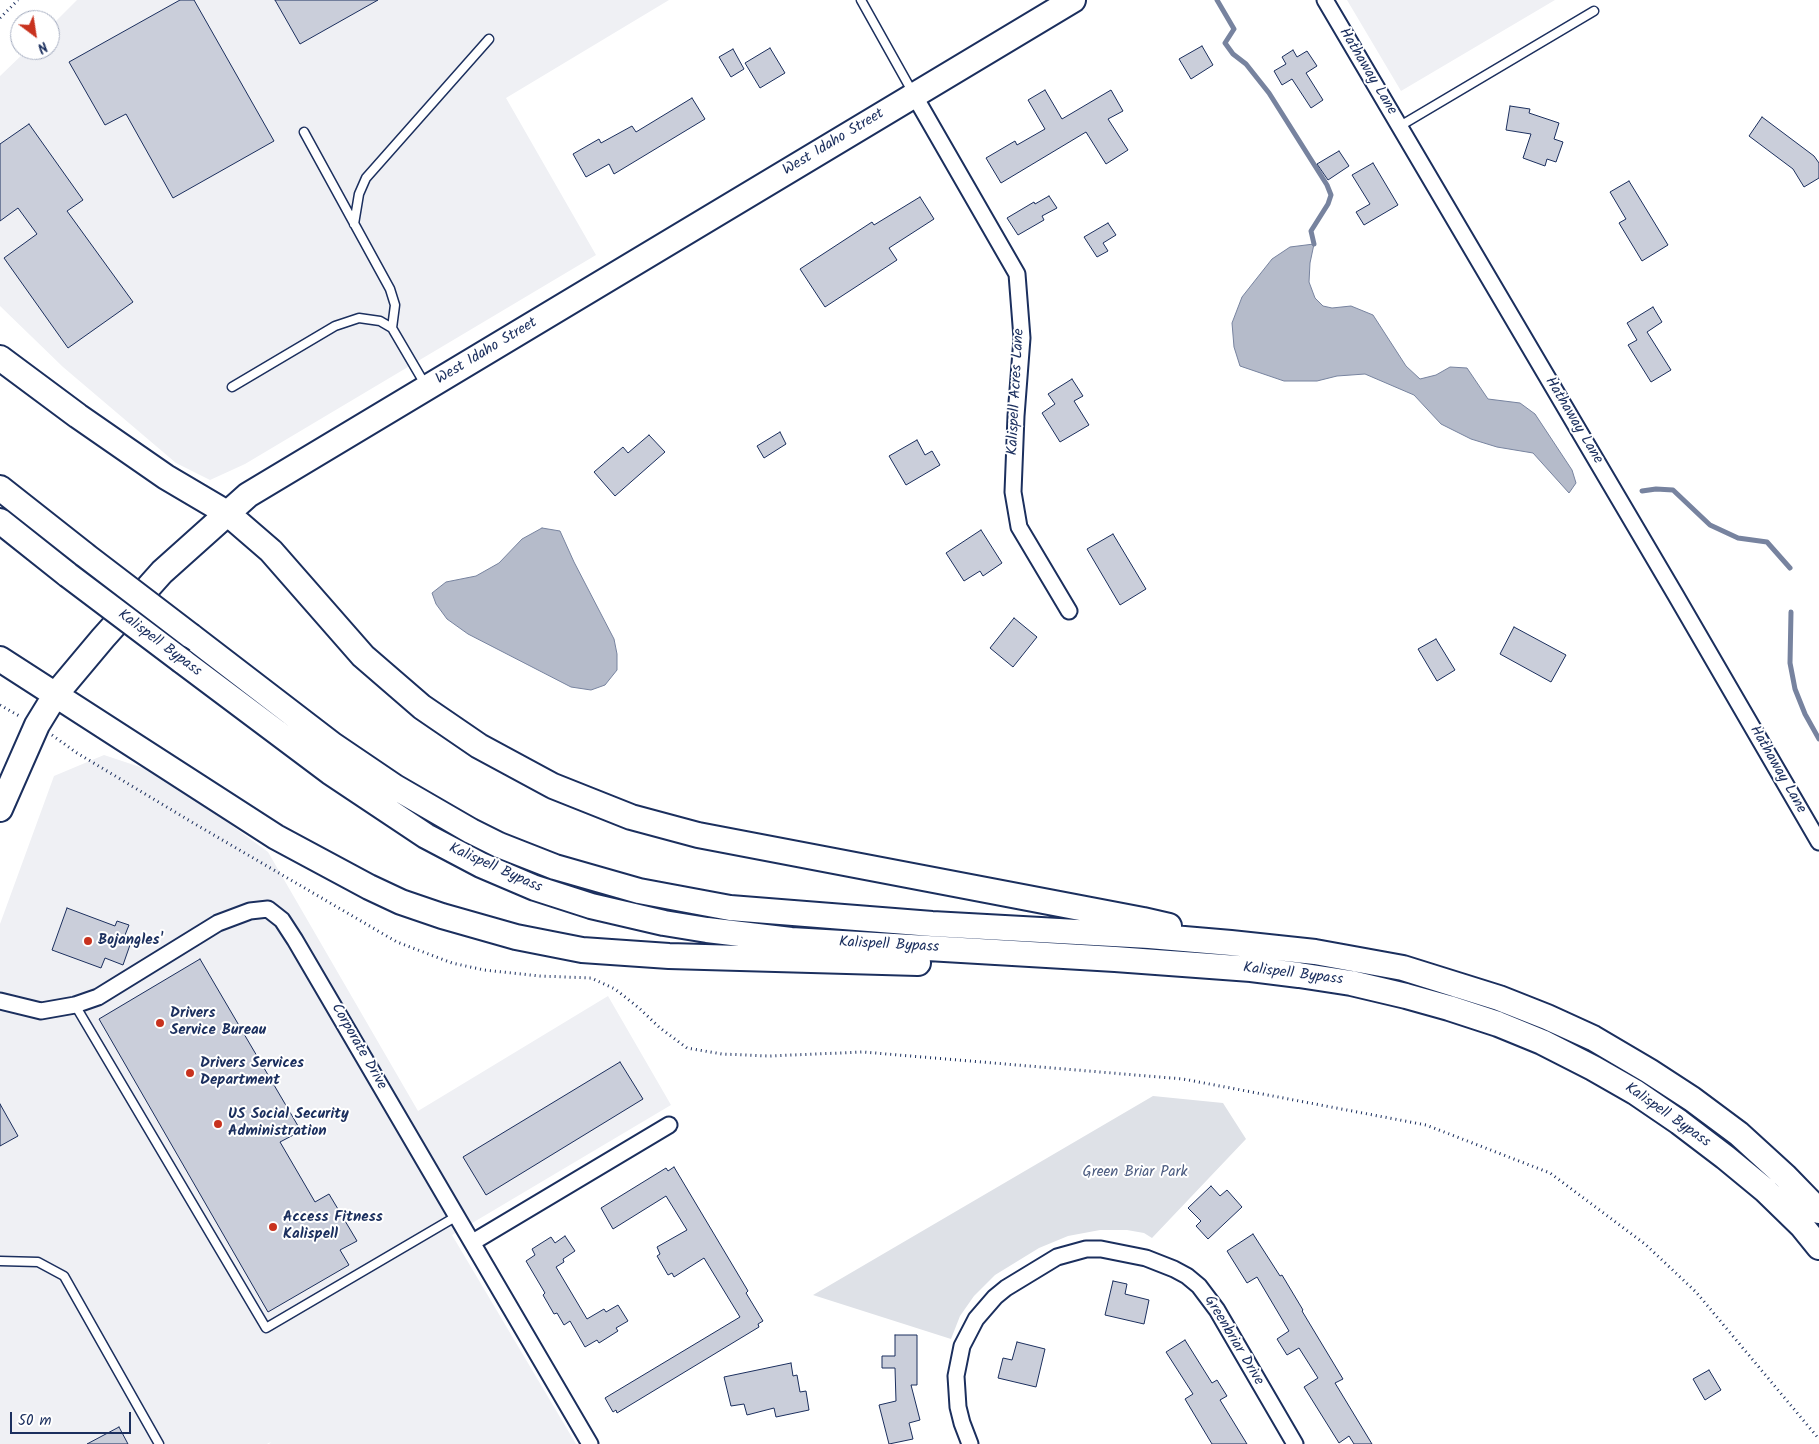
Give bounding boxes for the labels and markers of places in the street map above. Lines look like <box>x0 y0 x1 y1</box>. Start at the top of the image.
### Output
place label: Bojangles' <box>98 932 163 950</box>
marker: Bojangles' <box>82 935 94 947</box>
place label: Drivers Service Bureau <box>170 1005 266 1040</box>
marker: Drivers Service Bureau <box>154 1017 166 1029</box>
place label: Drivers Services Department <box>200 1055 304 1090</box>
marker: Drivers Services Department <box>184 1067 196 1079</box>
place label: US Social Security Administration <box>228 1106 349 1141</box>
marker: US Social Security Administration <box>212 1118 224 1130</box>
place label: Access Fitness Kalispell <box>283 1209 383 1244</box>
marker: Access Fitness Kalispell <box>267 1221 279 1233</box>

